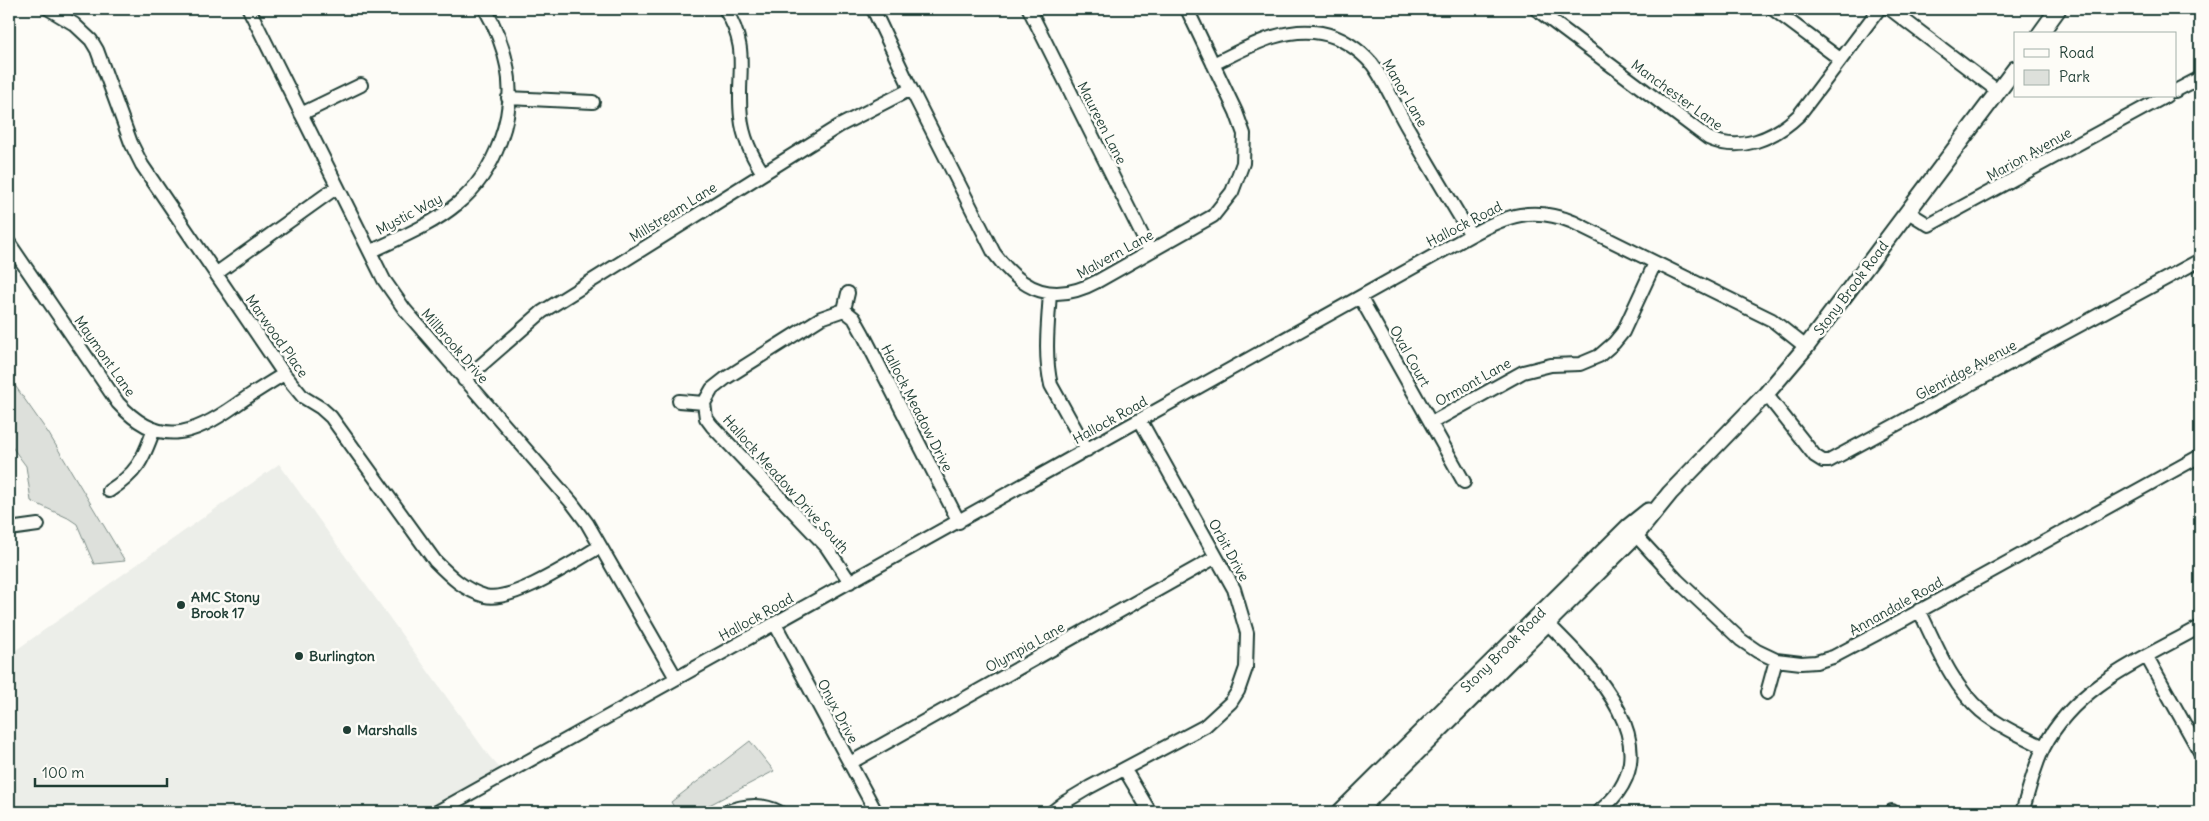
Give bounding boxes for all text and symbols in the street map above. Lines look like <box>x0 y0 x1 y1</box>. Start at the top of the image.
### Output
legend <box>2014 32 2176 98</box>
text: Road <box>2059 43 2094 62</box>
street label: Manor Lane <box>1378 56 1432 130</box>
street label: Manchester Lane <box>1628 56 1726 134</box>
text: Park <box>2059 67 2090 86</box>
street label: Maureen Lane <box>1073 79 1131 167</box>
street label: Marion Avenue <box>1983 123 2075 185</box>
street label: Millstream Lane <box>626 178 720 246</box>
street label: Mystic Way <box>373 189 445 239</box>
street label: Hallock Road <box>1423 197 1505 251</box>
street label: Malvern Lane <box>1073 226 1157 282</box>
street label: Stony Brook Road <box>1810 237 1892 339</box>
street label: Marwood Place <box>242 291 312 381</box>
street label: Millbrook Drive <box>418 305 492 387</box>
street label: Maymont Lane <box>71 312 139 400</box>
street label: Oval Court <box>1386 322 1434 390</box>
street label: Glenridge Avenue <box>1913 336 2019 404</box>
street label: Hallock Meadow Drive <box>877 342 957 474</box>
street label: Ormont Lane <box>1432 354 1514 410</box>
street label: Hallock Road <box>1070 392 1150 448</box>
street label: Hallock Meadow Drive South <box>719 411 853 557</box>
street label: Orbit Drive <box>1205 516 1253 584</box>
street label: Annandale Road <box>1846 573 1946 639</box>
place label: AMC Stony Brook 17 <box>191 588 260 622</box>
street label: Hallock Road <box>716 589 796 645</box>
marker: AMC Stony Brook 17 <box>175 599 187 611</box>
street label: Stony Brook Road <box>1457 604 1549 696</box>
street label: Olympia Lane <box>982 618 1068 676</box>
place label: Burlington <box>309 647 375 665</box>
marker: Burlington <box>293 650 305 662</box>
street label: Onyx Drive <box>814 676 862 746</box>
place label: Marshalls <box>357 721 418 739</box>
marker: Marshalls <box>341 724 353 736</box>
scale bar <box>35 756 168 788</box>
text: 100 m <box>42 763 84 782</box>

